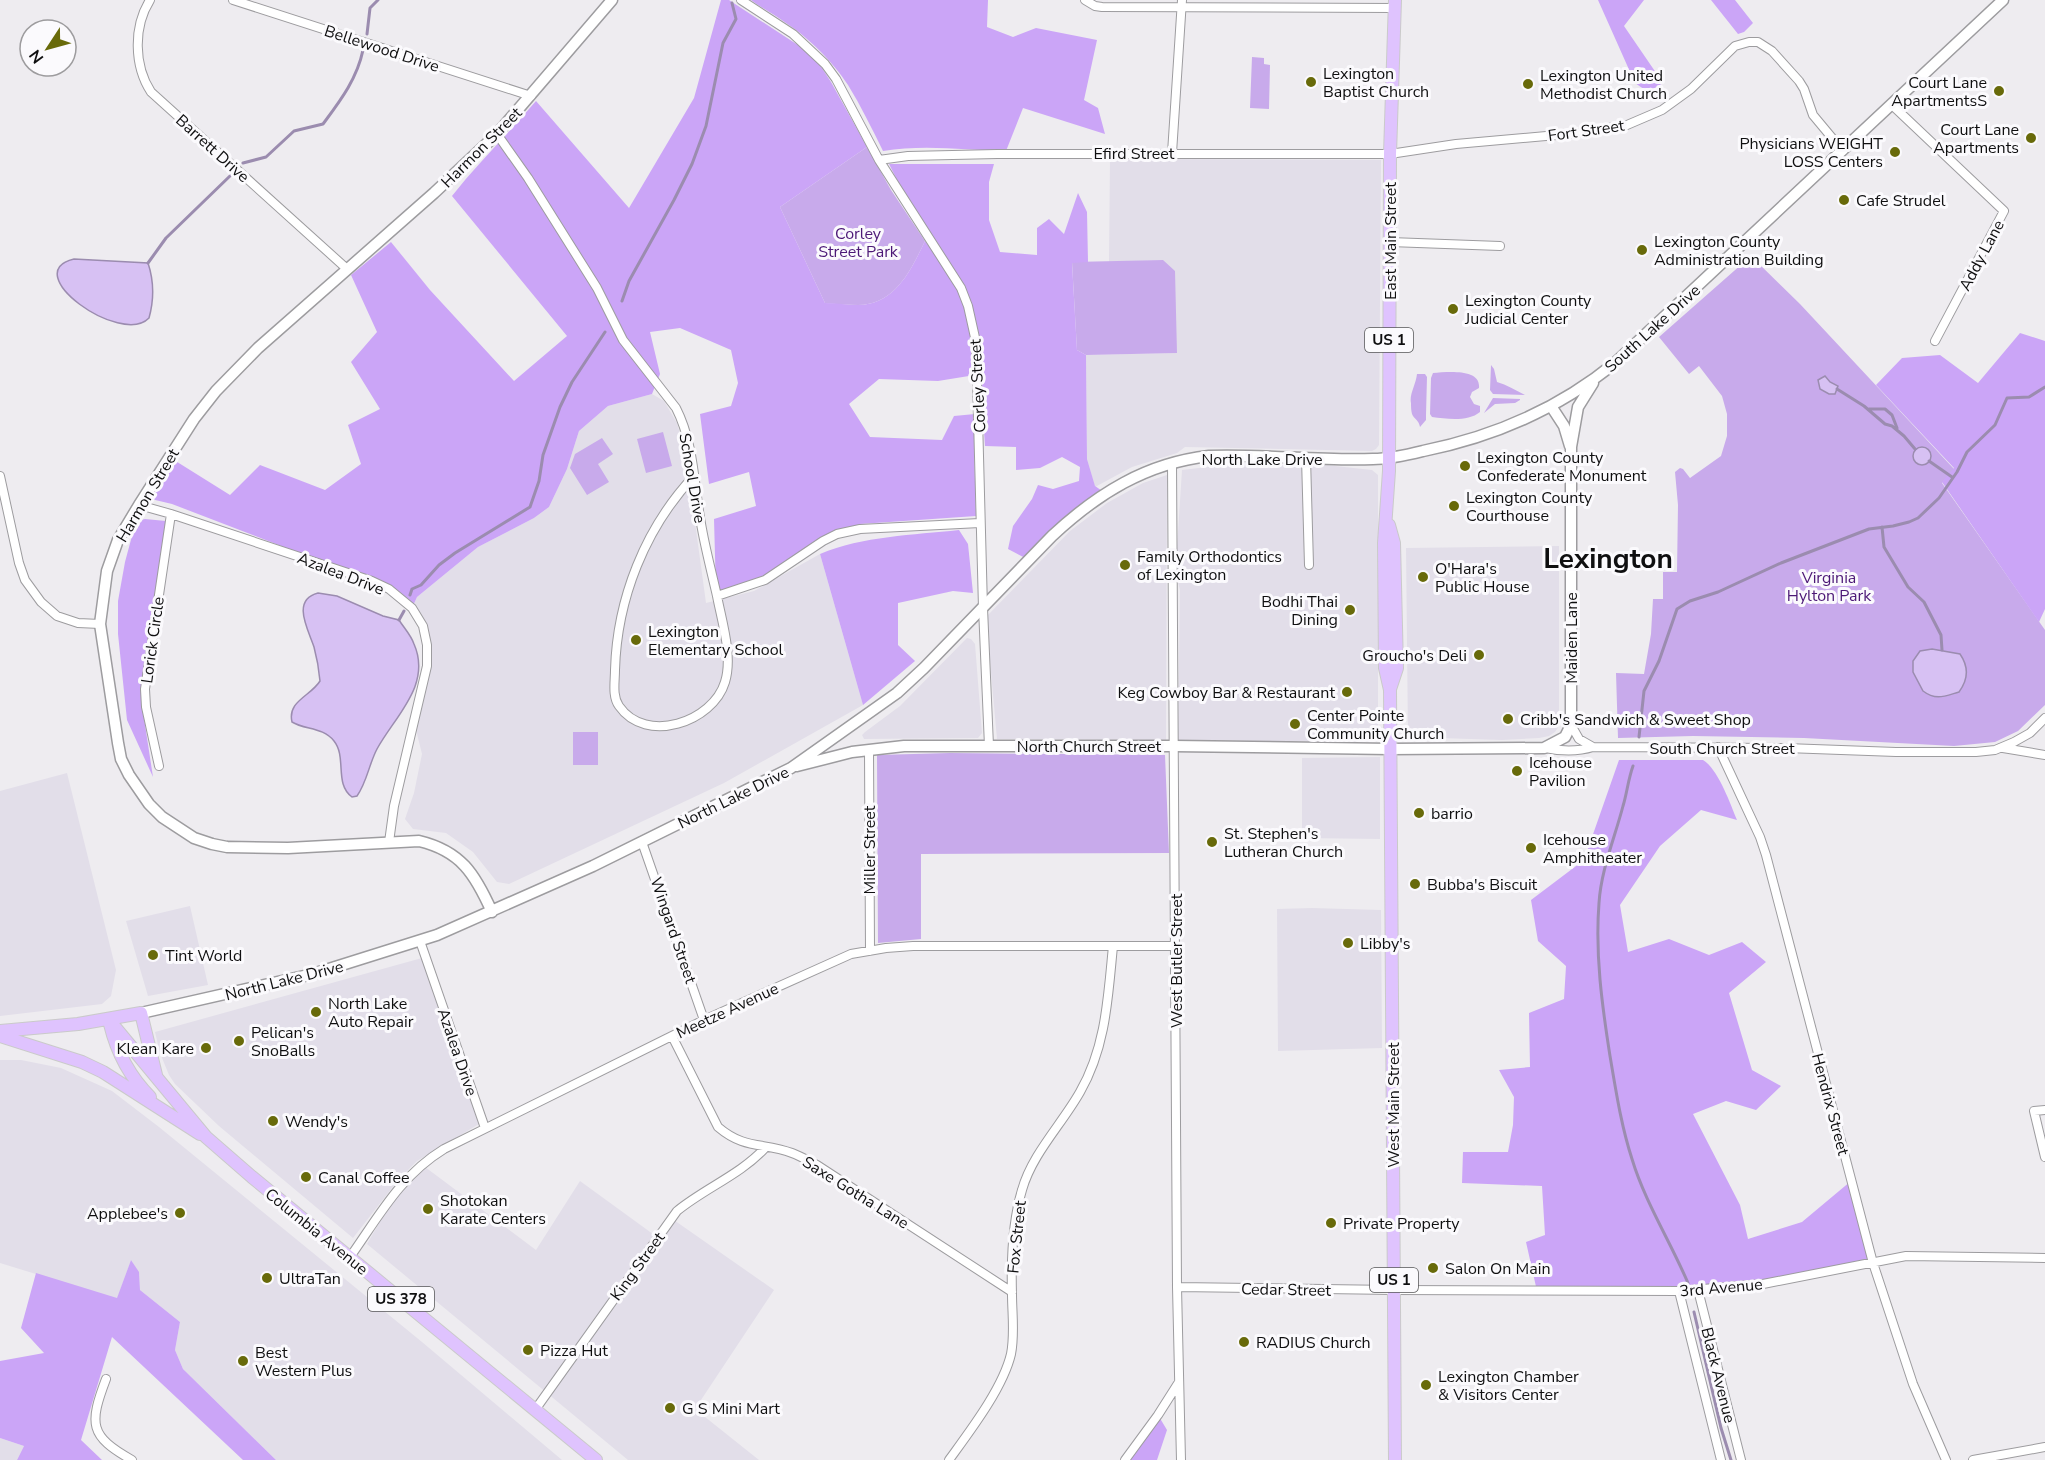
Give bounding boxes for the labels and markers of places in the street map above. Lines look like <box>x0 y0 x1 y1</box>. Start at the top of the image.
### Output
place label: Lexington Baptist Church <box>1323 63 1429 103</box>
place label: Lexington United Methodist Church <box>1540 65 1667 105</box>
place label: Court Lane ApartmentsS <box>1891 72 1987 112</box>
marker: Lexington Baptist Church <box>1304 75 1318 89</box>
marker: Lexington United Methodist Church <box>1521 77 1535 91</box>
marker: Court Lane ApartmentsS <box>1992 84 2006 98</box>
place label: Court Lane Apartments <box>1933 119 2019 159</box>
marker: Court Lane Apartments <box>2024 131 2038 145</box>
place label: Physicians WEIGHT LOSS Centers <box>1739 133 1883 173</box>
marker: Physicians WEIGHT LOSS Centers <box>1888 145 1902 159</box>
place label: Cafe Strudel <box>1856 190 1946 212</box>
marker: Cafe Strudel <box>1837 193 1851 207</box>
place label: Lexington County Administration Building <box>1654 231 1824 271</box>
marker: Lexington County Administration Building <box>1635 243 1649 257</box>
place label: Lexington County Judicial Center <box>1464 290 1592 330</box>
marker: Lexington County Judicial Center <box>1446 302 1460 316</box>
place label: Lexington County Confederate Monument <box>1477 447 1647 487</box>
marker: Lexington County Confederate Monument <box>1458 459 1472 473</box>
place label: Lexington County Courthouse <box>1466 487 1593 527</box>
marker: Lexington County Courthouse <box>1447 499 1461 513</box>
place label: Family Orthodontics of Lexington <box>1137 546 1282 586</box>
marker: Family Orthodontics of Lexington <box>1118 558 1132 572</box>
place label: O'Hara's Public House <box>1435 558 1530 598</box>
marker: O'Hara's Public House <box>1416 570 1430 584</box>
place label: Bodhi Thai Dining <box>1261 591 1338 631</box>
marker: Bodhi Thai Dining <box>1343 603 1357 617</box>
place label: Lexington Elementary School <box>648 621 784 661</box>
marker: Lexington Elementary School <box>629 633 643 647</box>
place label: Groucho's Deli <box>1362 645 1467 667</box>
marker: Groucho's Deli <box>1472 648 1486 662</box>
place label: Keg Cowboy Bar & Restaurant <box>1117 682 1335 704</box>
marker: Keg Cowboy Bar & Restaurant <box>1340 685 1354 699</box>
place label: Center Pointe Community Church <box>1307 705 1444 745</box>
place label: Cribb's Sandwich & Sweet Shop <box>1520 709 1751 731</box>
marker: Cribb's Sandwich & Sweet Shop <box>1501 712 1515 726</box>
marker: Center Pointe Community Church <box>1288 717 1302 731</box>
place label: Icehouse Pavilion <box>1529 752 1592 792</box>
marker: Icehouse Pavilion <box>1510 764 1524 778</box>
place label: barrio <box>1431 803 1473 825</box>
marker: barrio <box>1412 806 1426 820</box>
place label: St. Stephen's Lutheran Church <box>1224 823 1343 863</box>
place label: Icehouse Amphitheater <box>1543 829 1642 869</box>
marker: St. Stephen's Lutheran Church <box>1205 835 1219 849</box>
marker: Icehouse Amphitheater <box>1524 841 1538 855</box>
place label: Bubba's Biscuit <box>1427 874 1538 896</box>
marker: Bubba's Biscuit <box>1408 877 1422 891</box>
place label: Libby's <box>1360 933 1410 955</box>
marker: Libby's <box>1341 936 1355 950</box>
place label: Tint World <box>165 945 242 967</box>
marker: Tint World <box>146 948 160 962</box>
place label: North Lake Auto Repair <box>328 993 414 1033</box>
marker: North Lake Auto Repair <box>309 1005 323 1019</box>
place label: Pelican's SnoBalls <box>251 1022 315 1062</box>
marker: Pelican's SnoBalls <box>232 1034 246 1048</box>
place label: Klean Kare <box>117 1038 194 1060</box>
marker: Klean Kare <box>199 1041 213 1055</box>
place label: Wendy's <box>285 1111 348 1133</box>
marker: Wendy's <box>266 1114 280 1128</box>
place label: Canal Coffee <box>318 1167 410 1189</box>
marker: Canal Coffee <box>299 1170 313 1184</box>
place label: Shotokan Karate Centers <box>440 1190 546 1230</box>
marker: Shotokan Karate Centers <box>421 1202 435 1216</box>
place label: Applebee's <box>87 1203 168 1225</box>
marker: Applebee's <box>173 1206 187 1220</box>
place label: Private Property <box>1343 1213 1460 1235</box>
marker: Private Property <box>1324 1216 1338 1230</box>
place label: Salon On Main <box>1445 1258 1551 1280</box>
marker: Salon On Main <box>1426 1261 1440 1275</box>
place label: UltraTan <box>279 1268 341 1290</box>
marker: UltraTan <box>260 1271 274 1285</box>
place label: RADIUS Church <box>1256 1332 1371 1354</box>
marker: RADIUS Church <box>1237 1335 1251 1349</box>
place label: Pizza Hut <box>540 1340 608 1362</box>
place label: Best Western Plus <box>255 1342 352 1382</box>
marker: Pizza Hut <box>521 1343 535 1357</box>
marker: Best Western Plus <box>236 1354 250 1368</box>
place label: Lexington Chamber & Visitors Center <box>1438 1366 1579 1406</box>
marker: Lexington Chamber & Visitors Center <box>1419 1378 1433 1392</box>
place label: G S Mini Mart <box>682 1398 780 1420</box>
marker: G S Mini Mart <box>663 1401 677 1415</box>

